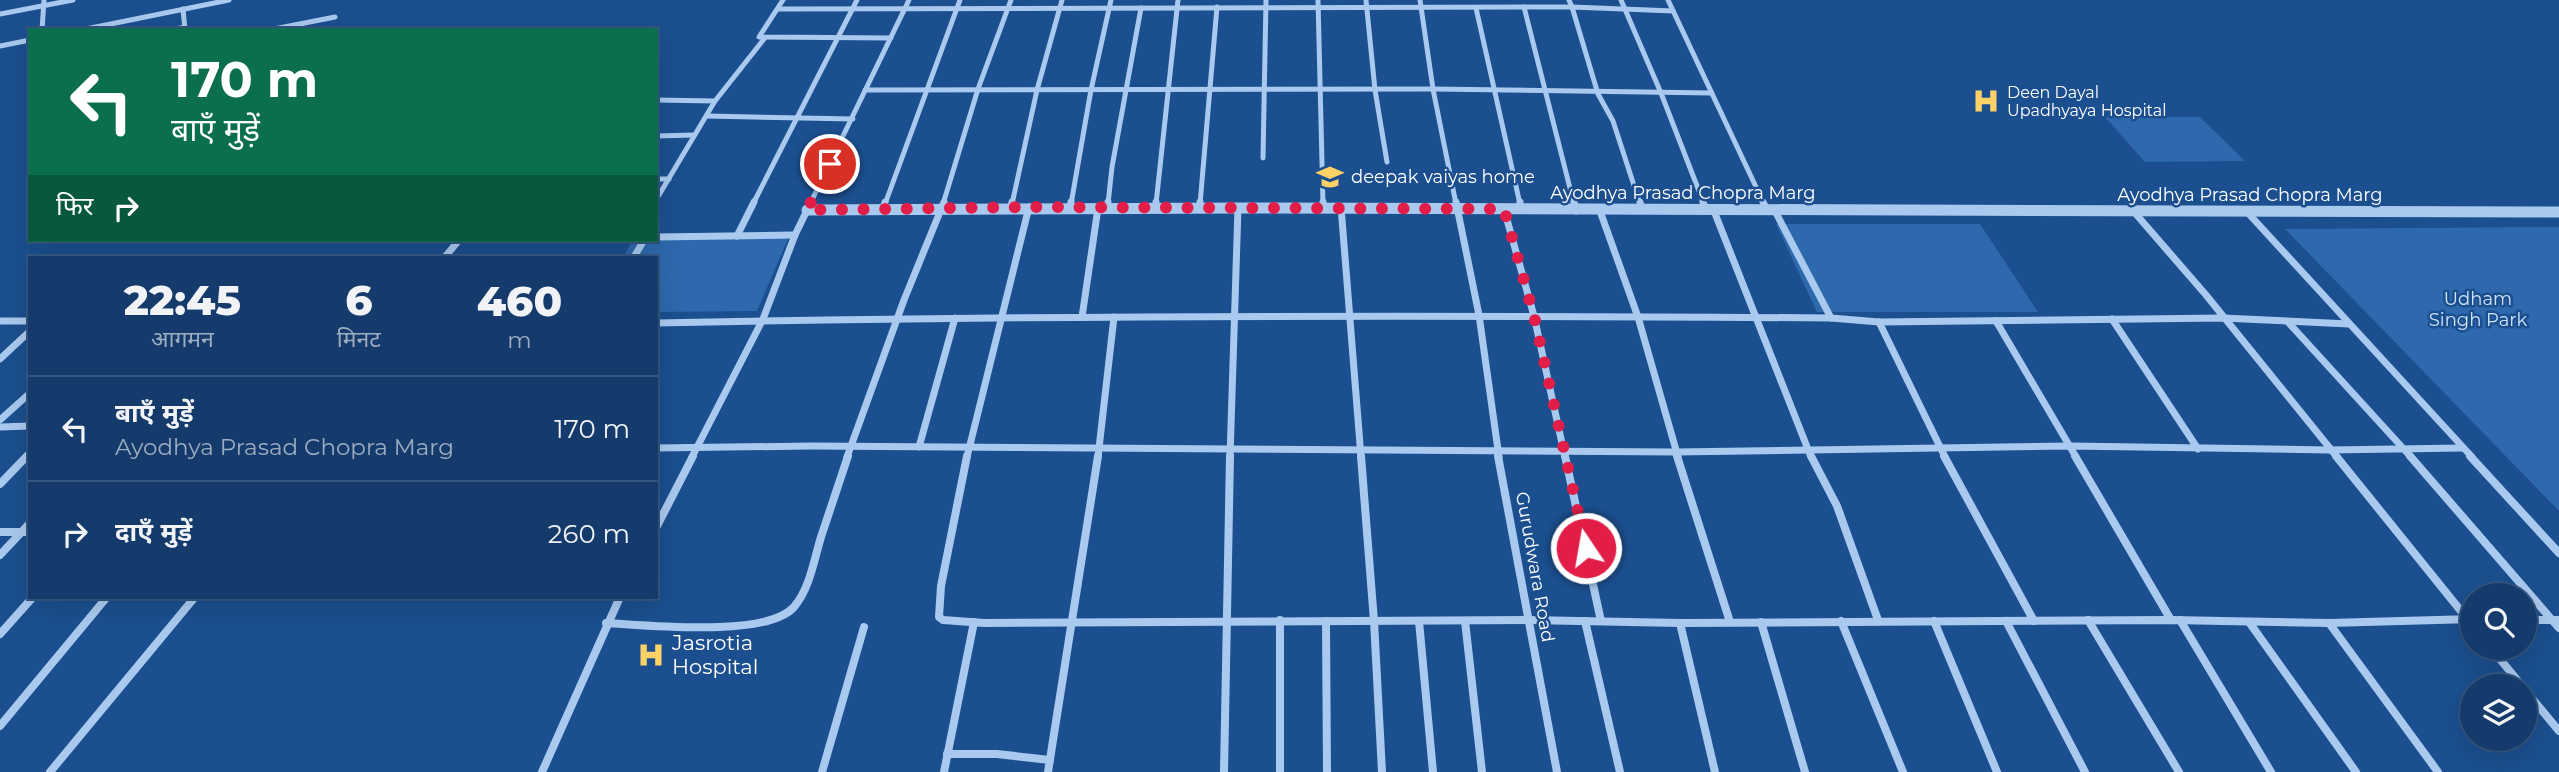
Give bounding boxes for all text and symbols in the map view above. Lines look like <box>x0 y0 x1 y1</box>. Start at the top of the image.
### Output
text: 170 m <box>171 50 318 109</box>
icon: left <box>56 56 147 147</box>
place label: Deen Dayal Upadhyaya Hospital <box>2007 83 2167 120</box>
hospital icon: Deen Dayal Upadhyaya Hospital <box>1971 86 2001 116</box>
text: बाएँ मुड़ें <box>171 110 260 149</box>
pin <box>800 134 860 194</box>
icon: arrive <box>811 145 849 183</box>
school or university icon: deepak vaiyas home <box>1315 162 1345 192</box>
place label: deepak vaiyas home <box>1351 166 1535 188</box>
street label: Ayodhya Prasad Chopra Marg <box>1550 182 1816 204</box>
street label: Ayodhya Prasad Chopra Marg <box>2117 184 2383 206</box>
icon: right <box>107 189 145 227</box>
text: फिर <box>56 190 93 222</box>
text: 22:45 <box>124 274 241 326</box>
text: 6 <box>345 274 372 326</box>
text: 460 <box>477 275 562 327</box>
park label: Udham Singh Park <box>2429 288 2527 331</box>
text: आगमन <box>151 325 214 353</box>
text: मिनट <box>337 325 381 353</box>
text: m <box>507 326 532 354</box>
text: बाएँ मुड़ें <box>115 397 194 429</box>
icon: left <box>56 410 94 448</box>
text: 170 m <box>554 413 630 445</box>
text: Ayodhya Prasad Chopra Marg <box>115 433 454 461</box>
street label: Gurudwara Road <box>1511 490 1559 644</box>
position arrow <box>1549 511 1623 585</box>
icon: right <box>56 515 94 553</box>
text: दाएँ मुड़ें <box>115 516 192 548</box>
text: 260 m <box>548 518 630 550</box>
map controls <box>2460 583 2537 751</box>
button: search <box>2460 583 2537 660</box>
place label: Jasrotia Hospital <box>671 630 758 679</box>
hospital icon: Jasrotia Hospital <box>636 640 666 670</box>
button: layers <box>2460 674 2537 751</box>

